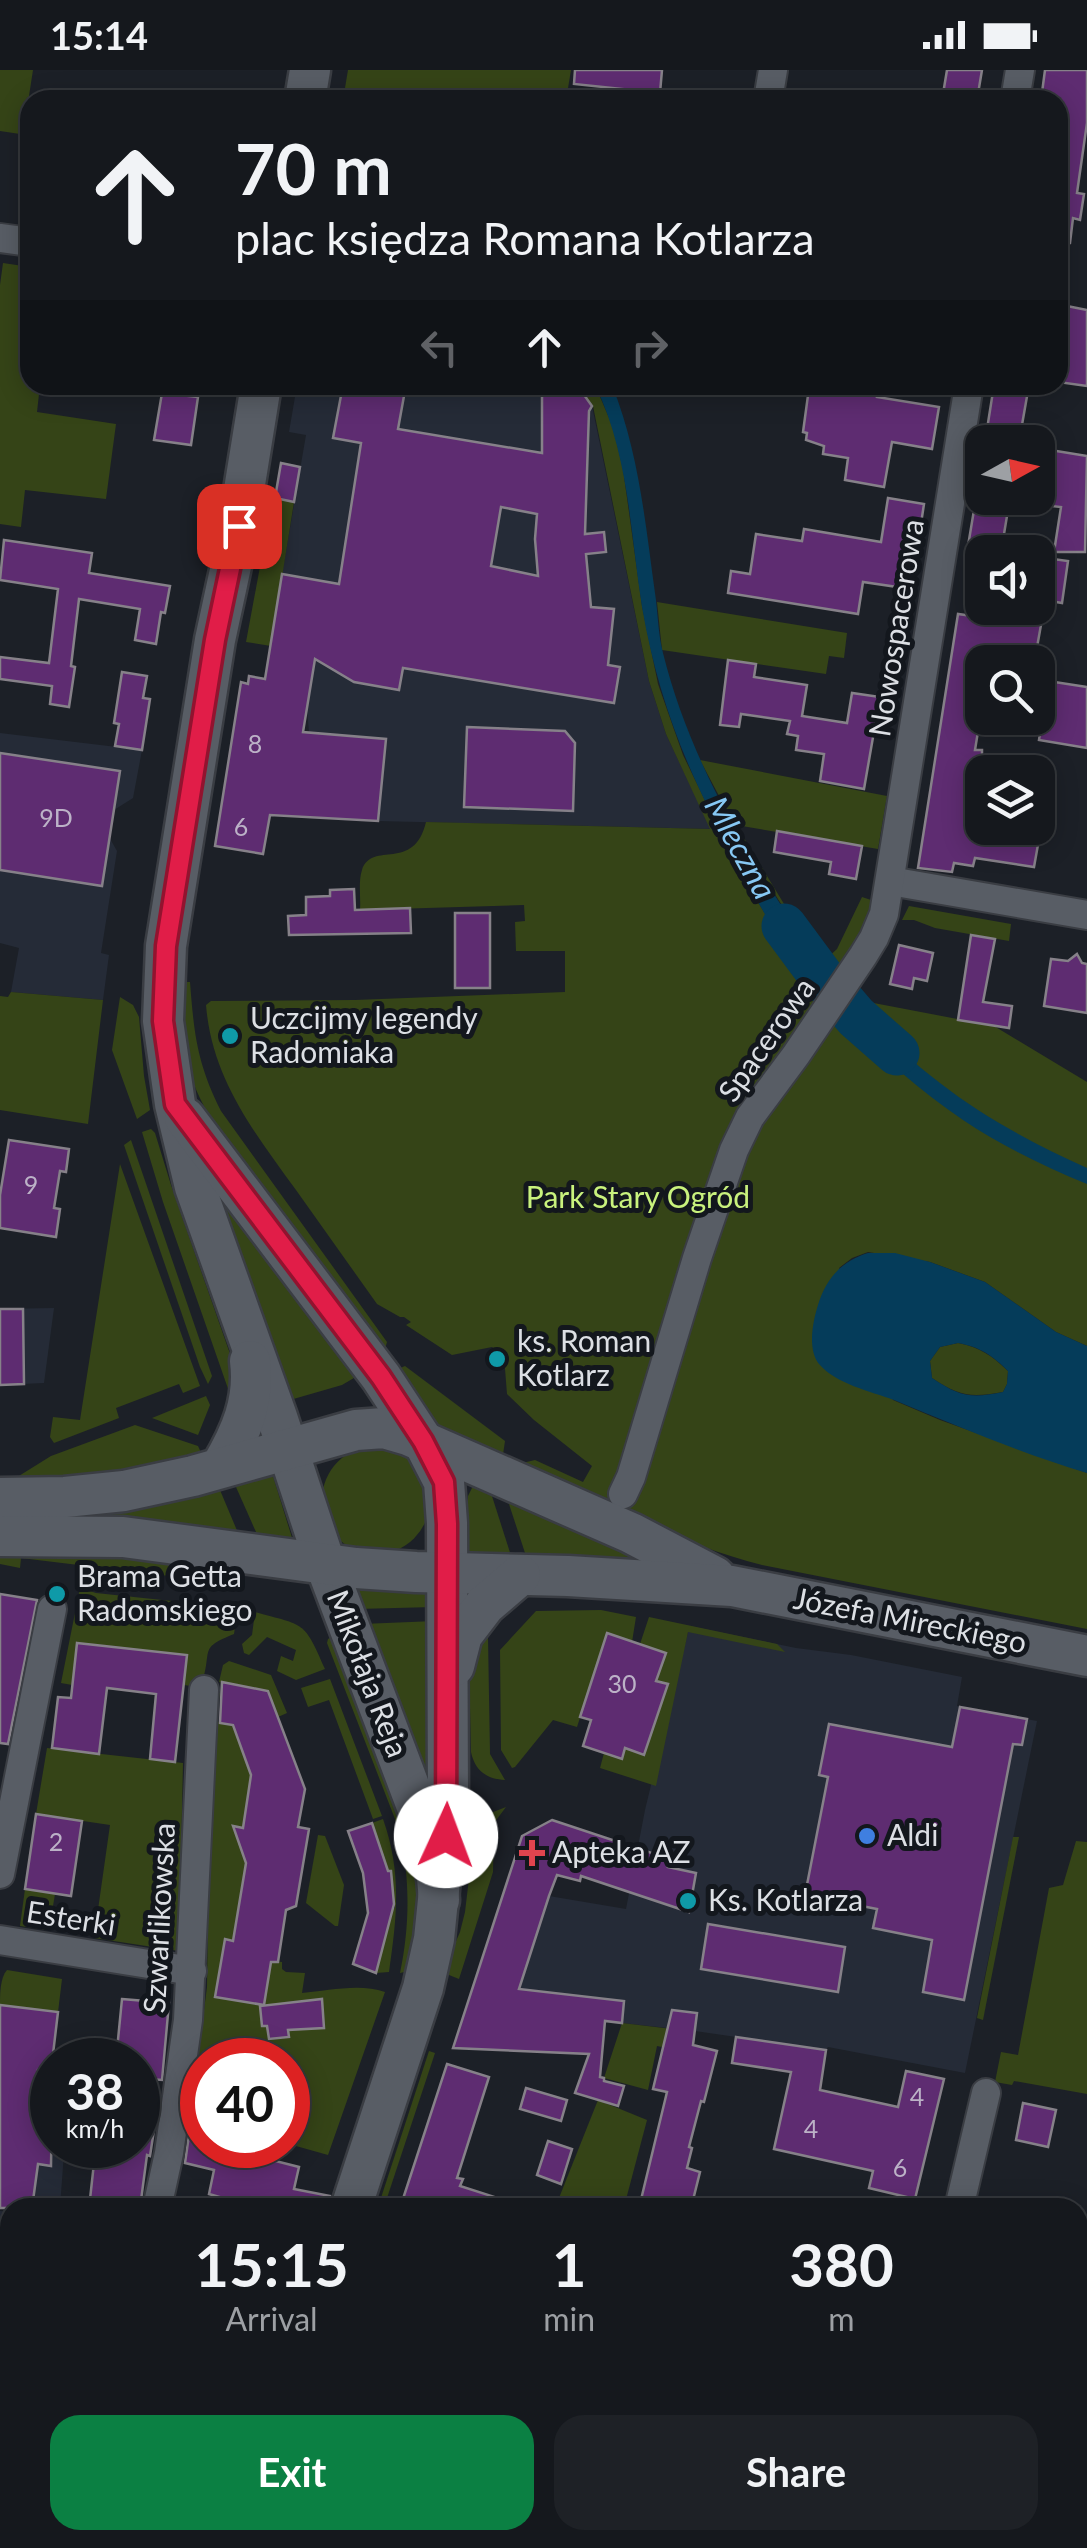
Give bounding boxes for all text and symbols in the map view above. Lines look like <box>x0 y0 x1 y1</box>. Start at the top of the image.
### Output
text: 15:14 <box>50 12 148 58</box>
text: 70 m <box>235 126 392 210</box>
icon: ahead <box>70 130 200 260</box>
text: plac księdza Romana Kotlarza <box>235 211 815 265</box>
icon: left <box>412 320 467 375</box>
icon: ahead <box>517 320 572 375</box>
icon: right <box>622 320 677 375</box>
north arrow <box>965 425 1055 515</box>
map controls <box>965 425 1055 845</box>
pin <box>197 484 282 569</box>
icon: arrive <box>212 499 267 554</box>
street label: Nowospacerowa <box>860 516 930 739</box>
button: sound <box>965 535 1055 625</box>
button: search <box>965 645 1055 735</box>
house number: 8 <box>248 728 262 758</box>
button: layers <box>965 755 1055 845</box>
water label: Mleczna <box>697 789 785 905</box>
house number: 9D <box>39 802 73 832</box>
house number: 6 <box>234 811 248 841</box>
street label: Spacerowa <box>710 970 821 1108</box>
place label: Uczcijmy legendy Radomiaka <box>250 999 478 1069</box>
marker: Uczcijmy legendy Radomiaka <box>219 1025 241 1047</box>
house number: 9 <box>24 1169 38 1199</box>
park label: Park Stary Ogród <box>526 1178 750 1214</box>
place label: ks. Roman Kotlarz <box>517 1322 651 1392</box>
marker: ks. Roman Kotlarz <box>486 1348 508 1370</box>
place label: Brama Getta Radomskiego <box>77 1557 253 1627</box>
street label: Józefa Mireckiego <box>791 1579 1030 1659</box>
marker: Brama Getta Radomskiego <box>46 1583 68 1605</box>
street label: Mikołaja Reja <box>321 1585 417 1762</box>
house number: 30 <box>607 1668 637 1698</box>
position arrow <box>394 1784 498 1888</box>
place label: Aldi <box>887 1816 938 1852</box>
street label: Szwarlikowska <box>135 1822 181 2014</box>
marker: Aldi <box>856 1825 878 1847</box>
house number: 2 <box>49 1826 63 1856</box>
place label: Apteka AZ <box>552 1833 691 1869</box>
marker: Apteka AZ <box>521 1842 543 1864</box>
place label: Ks. Kotlarza <box>708 1881 863 1917</box>
marker: Ks. Kotlarza <box>677 1890 699 1912</box>
street label: Esterki <box>24 1892 119 1942</box>
speed limit sign: 40 <box>180 2038 310 2168</box>
text: 38 <box>66 2061 124 2121</box>
house number: 4 <box>910 2081 924 2111</box>
text: km/h <box>66 2113 124 2143</box>
house number: 4 <box>804 2113 818 2143</box>
house number: 6 <box>893 2152 907 2182</box>
text: 15:15 <box>194 2228 349 2300</box>
text: 1 <box>552 2228 587 2300</box>
text: 380 <box>789 2228 894 2300</box>
text: Arrival <box>225 2299 318 2338</box>
text: min <box>543 2299 595 2338</box>
text: m <box>828 2299 855 2338</box>
button: Exit <box>50 2415 534 2530</box>
button: Share <box>554 2415 1038 2530</box>

